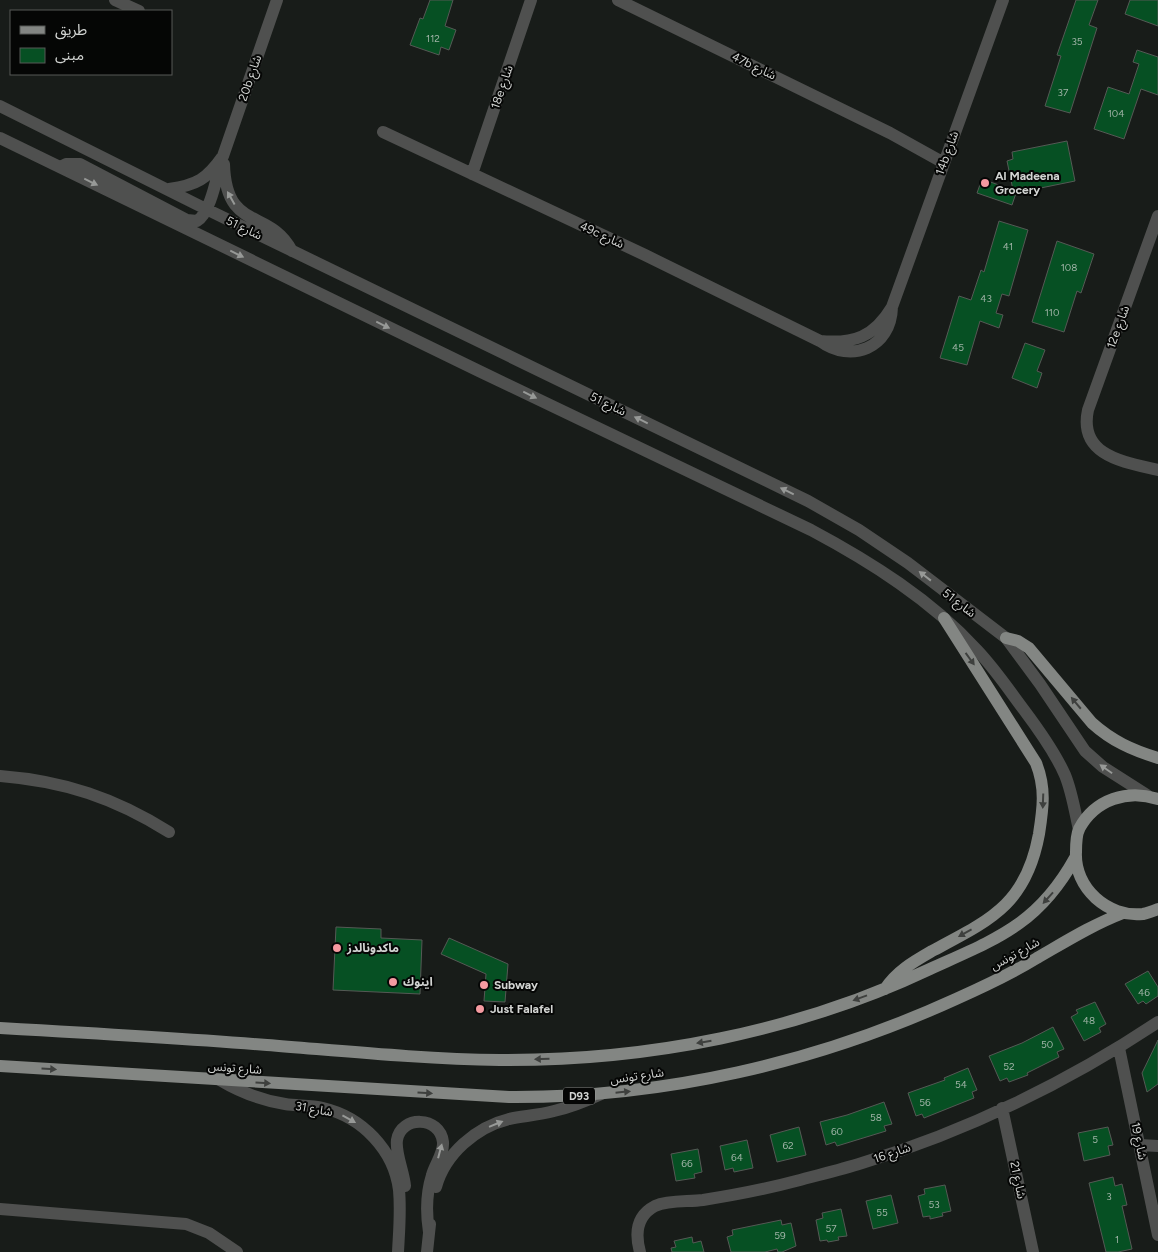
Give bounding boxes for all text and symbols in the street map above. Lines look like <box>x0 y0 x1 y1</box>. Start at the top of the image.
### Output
legend <box>10 10 172 75</box>
text: طريق <box>55 21 87 40</box>
house number: 112 <box>426 32 440 45</box>
house number: 35 <box>1071 35 1083 48</box>
text: مبنى <box>55 46 84 64</box>
street label: 47b شارع <box>729 49 778 84</box>
street label: 20b شارع <box>236 53 266 104</box>
street label: 18e شارع <box>488 63 518 111</box>
house number: 37 <box>1058 86 1069 99</box>
house number: 104 <box>1108 107 1124 120</box>
street label: 14b شارع <box>933 129 963 178</box>
place label: Al Madeena Grocery <box>995 169 1060 197</box>
marker: Al Madeena Grocery <box>979 177 991 189</box>
one-way arrow <box>84 179 98 187</box>
one-way arrow <box>227 190 235 205</box>
street label: شارع 51 <box>223 213 264 244</box>
street label: 49c شارع <box>577 219 626 253</box>
house number: 41 <box>1003 240 1013 253</box>
one-way arrow <box>230 250 244 258</box>
house number: 108 <box>1061 261 1077 274</box>
house number: 43 <box>980 292 992 305</box>
street label: 12e شارع <box>1104 304 1134 351</box>
house number: 110 <box>1045 306 1059 319</box>
one-way arrow <box>376 320 391 329</box>
house number: 45 <box>952 341 964 354</box>
street label: شارع 51 <box>587 389 628 420</box>
one-way arrow <box>523 392 537 400</box>
one-way arrow <box>634 415 648 423</box>
one-way arrow <box>780 487 794 495</box>
one-way arrow <box>919 571 932 582</box>
street label: شارع 51 <box>938 586 978 622</box>
one-way arrow <box>965 652 975 666</box>
one-way arrow <box>1070 697 1081 710</box>
one-way arrow <box>1099 764 1113 774</box>
one-way arrow <box>1039 794 1047 810</box>
one-way arrow <box>1042 891 1054 903</box>
one-way arrow <box>958 929 972 937</box>
street label: شارع تونس <box>988 935 1043 975</box>
place label: ماكدونالدز <box>346 941 399 955</box>
marker: ماكدونالدز <box>331 942 343 954</box>
place label: اينوك <box>403 975 433 989</box>
marker: اينوك <box>387 976 399 988</box>
place label: Subway <box>494 978 538 992</box>
marker: Subway <box>478 979 490 991</box>
house number: 46 <box>1138 986 1150 999</box>
one-way arrow <box>852 994 867 1002</box>
place label: Just Falafel <box>490 1002 553 1016</box>
marker: Just Falafel <box>474 1003 486 1015</box>
house number: 48 <box>1083 1014 1095 1027</box>
one-way arrow <box>695 1038 711 1046</box>
house number: 50 <box>1041 1038 1053 1051</box>
one-way arrow <box>534 1055 550 1063</box>
street label: شارع تونس <box>207 1059 262 1079</box>
house number: 52 <box>1003 1060 1015 1073</box>
street label: شارع تونس <box>609 1065 665 1089</box>
one-way arrow <box>41 1066 57 1074</box>
house number: 54 <box>955 1078 967 1091</box>
one-way arrow <box>255 1080 271 1088</box>
road number: D93 <box>563 1088 595 1104</box>
one-way arrow <box>615 1088 631 1096</box>
one-way arrow <box>418 1089 434 1097</box>
house number: 56 <box>919 1096 931 1109</box>
street label: شارع 31 <box>294 1099 334 1121</box>
house number: 58 <box>870 1111 882 1124</box>
one-way arrow <box>342 1114 356 1123</box>
one-way arrow <box>489 1120 504 1128</box>
street label: شارع 19 <box>1126 1121 1150 1162</box>
house number: 60 <box>831 1125 843 1138</box>
house number: 5 <box>1092 1133 1098 1146</box>
house number: 62 <box>782 1139 794 1152</box>
street label: شارع 16 <box>872 1140 913 1168</box>
one-way arrow <box>437 1143 445 1158</box>
house number: 64 <box>731 1151 743 1164</box>
house number: 66 <box>681 1157 693 1170</box>
street label: شارع 21 <box>1005 1160 1029 1200</box>
house number: 3 <box>1106 1190 1112 1203</box>
house number: 53 <box>928 1198 940 1211</box>
house number: 55 <box>876 1206 888 1219</box>
house number: 57 <box>825 1222 837 1235</box>
house number: 59 <box>774 1229 786 1242</box>
house number: 1 <box>1115 1233 1119 1246</box>

